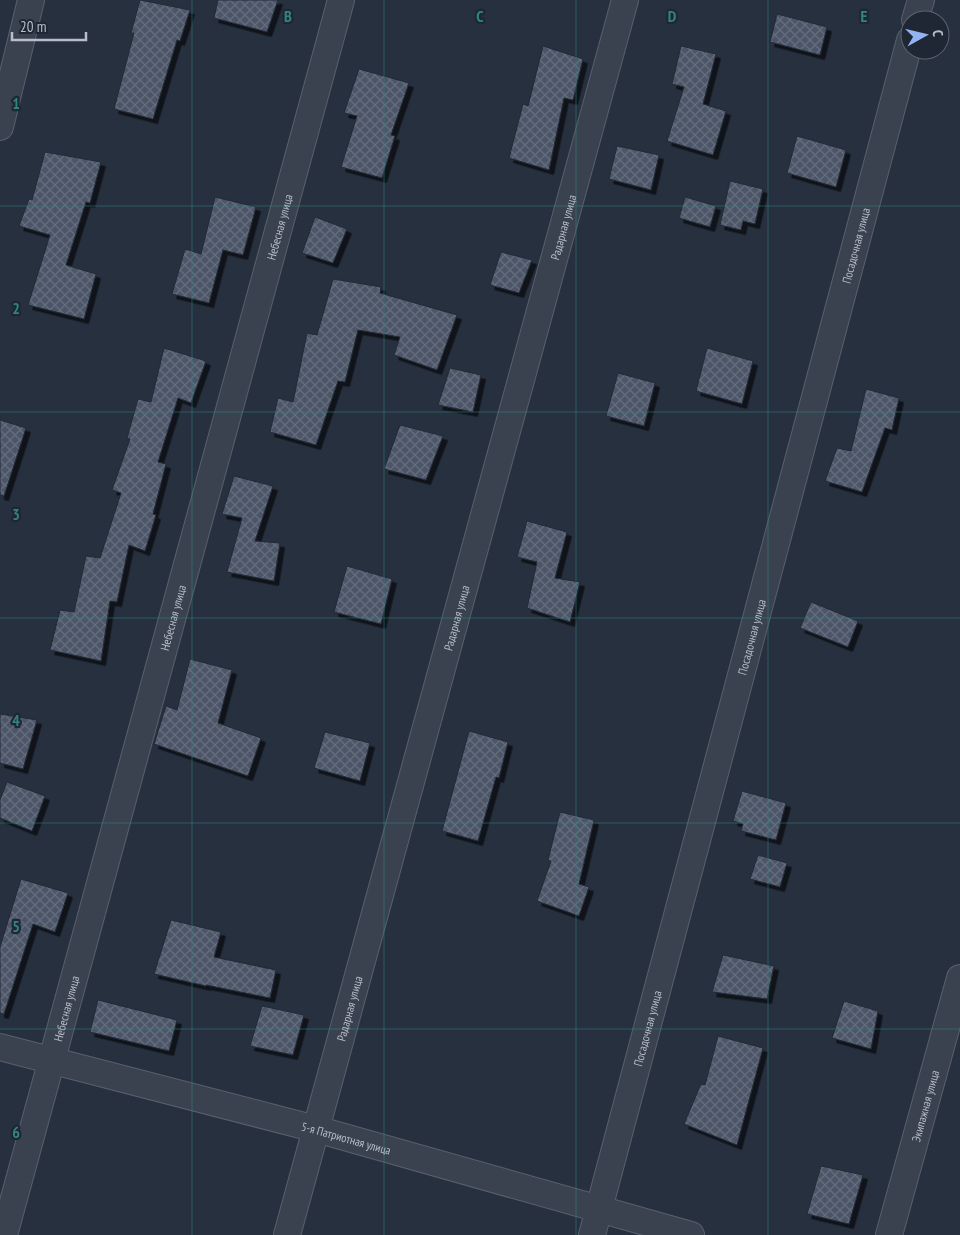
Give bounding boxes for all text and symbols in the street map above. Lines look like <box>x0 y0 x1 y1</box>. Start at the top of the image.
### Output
text: B <box>284 6 292 26</box>
text: C <box>476 6 484 26</box>
text: D <box>668 6 677 26</box>
text: E <box>861 6 868 26</box>
scale bar <box>12 10 86 42</box>
north arrow <box>900 10 950 60</box>
text: 20 m <box>20 17 46 36</box>
text: С <box>929 29 947 38</box>
text: 1 <box>12 93 20 113</box>
street label: Небесная улица <box>263 192 295 261</box>
street label: Радарная улица <box>547 193 579 261</box>
street label: Посадочная улица <box>838 206 873 285</box>
text: 2 <box>12 298 20 318</box>
text: 3 <box>12 504 20 524</box>
street label: Небесная улица <box>156 583 189 652</box>
street label: Радарная улица <box>440 583 472 652</box>
street label: Посадочная улица <box>734 597 768 676</box>
text: 4 <box>12 710 20 730</box>
text: 5 <box>12 916 20 936</box>
street label: Небесная улица <box>50 974 82 1043</box>
street label: Радарная улица <box>333 974 365 1043</box>
street label: Посадочная улица <box>630 989 664 1068</box>
street label: Экипажная улица <box>908 1068 942 1143</box>
street label: 5-я Патриотная улица <box>300 1118 393 1157</box>
text: 6 <box>12 1122 20 1142</box>

